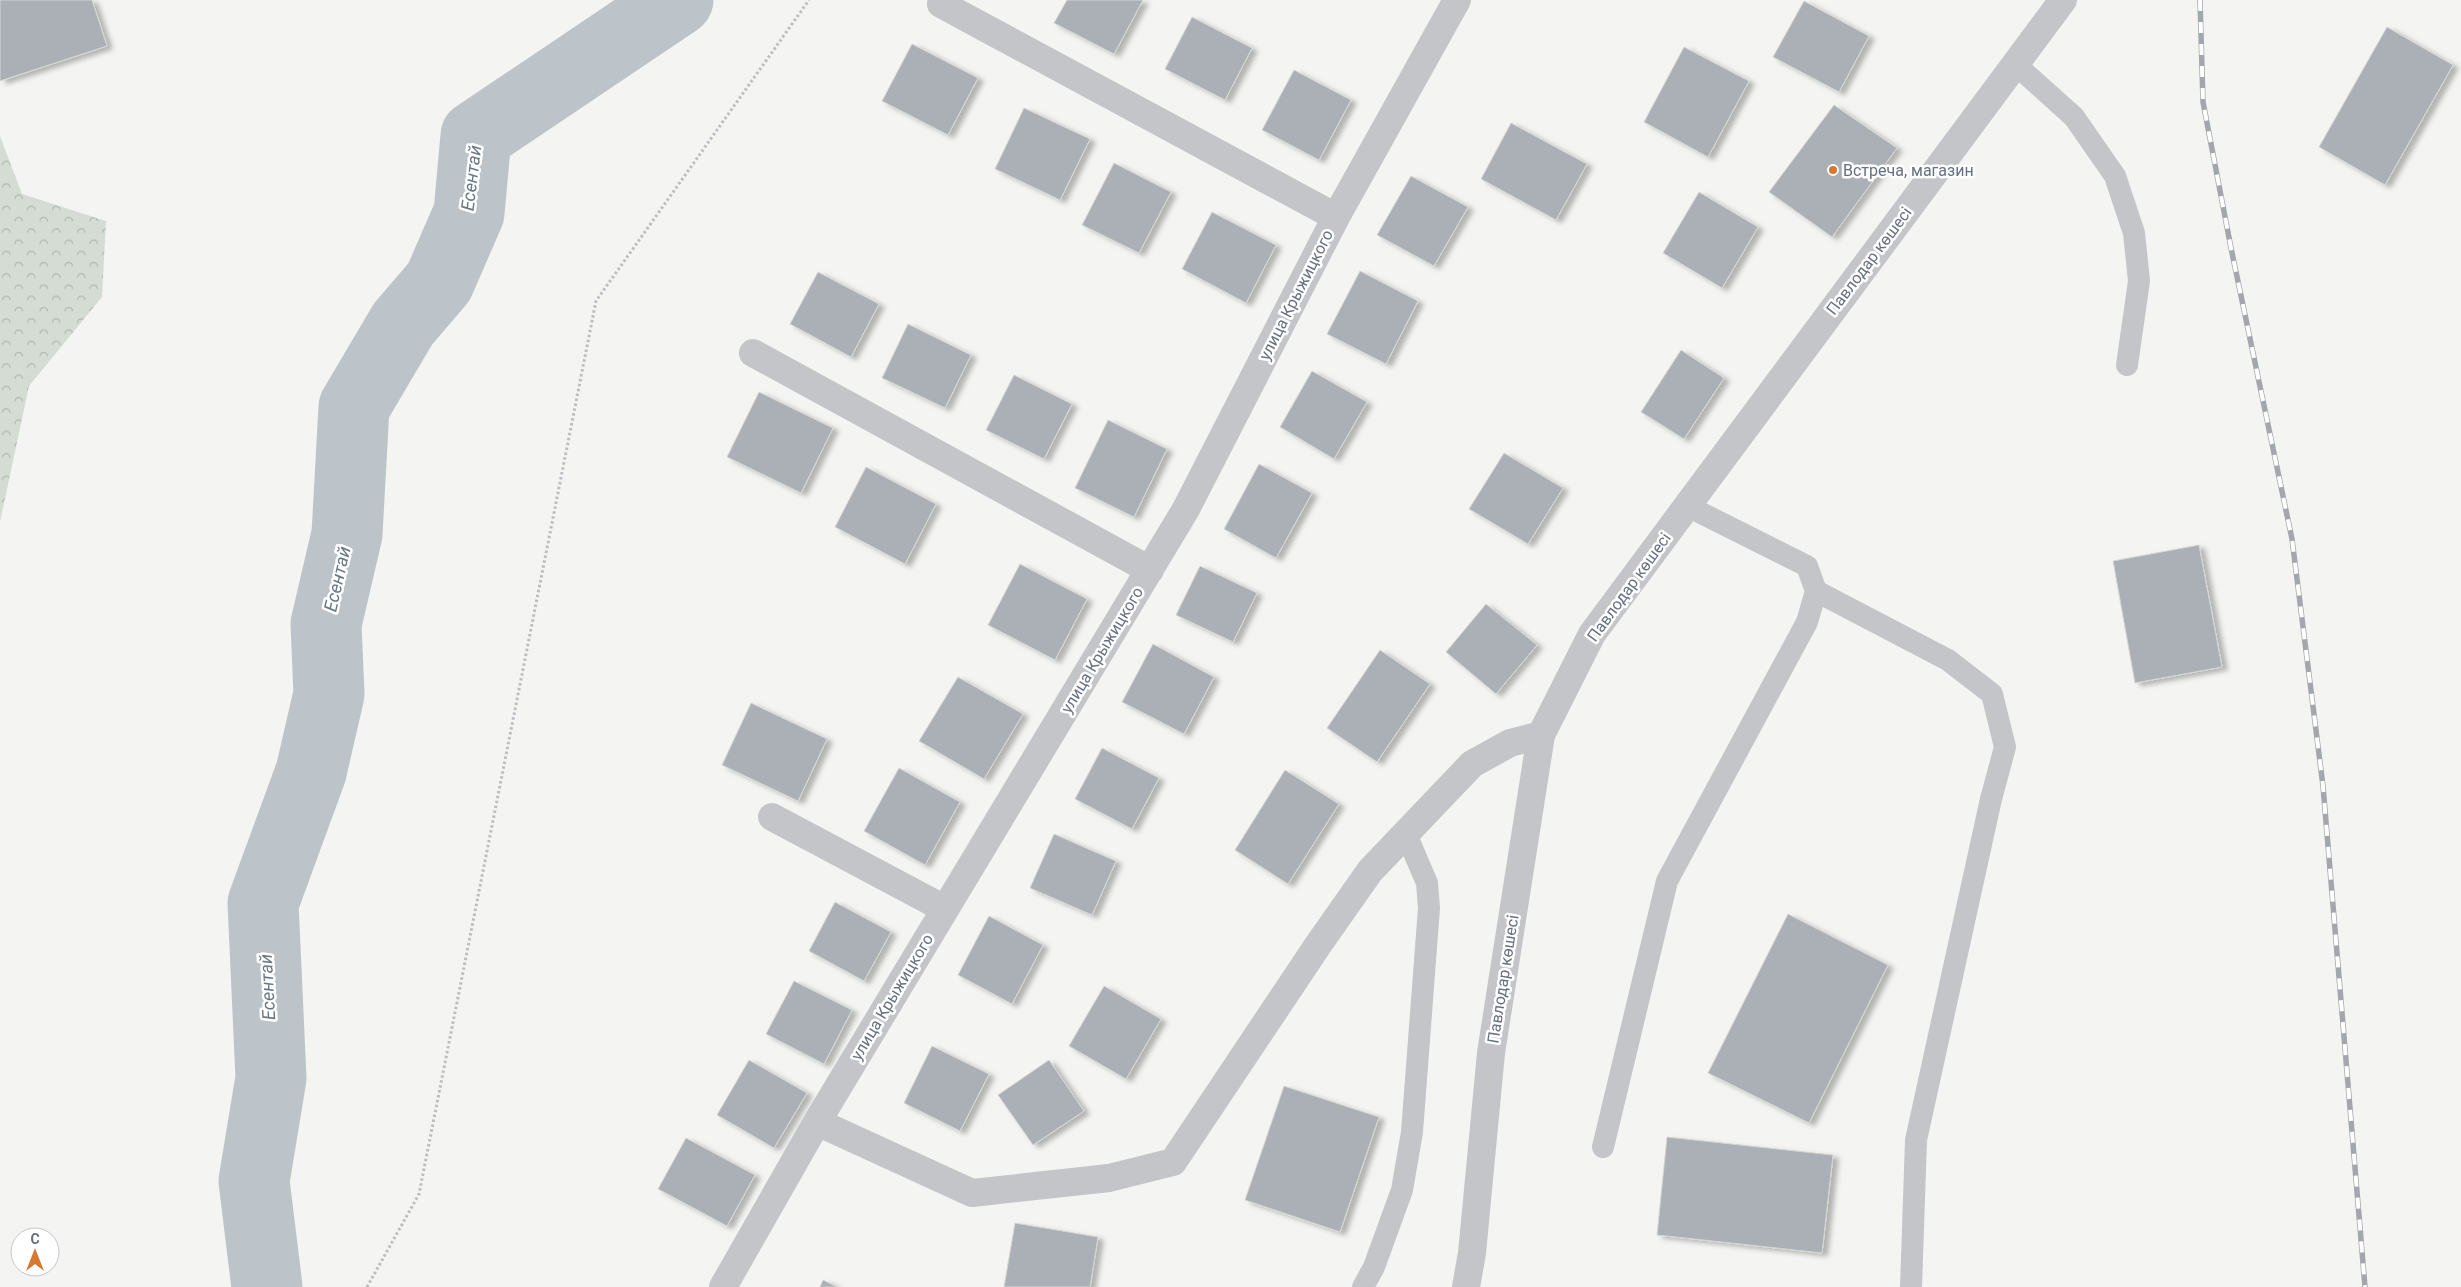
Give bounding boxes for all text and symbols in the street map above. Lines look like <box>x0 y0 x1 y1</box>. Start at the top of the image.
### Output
water label: Есентай <box>457 144 485 212</box>
place label: Встреча, магазин <box>1843 161 1974 180</box>
marker: Встреча, магазин <box>1827 164 1839 176</box>
street label: Павлодар көшесі <box>1822 203 1916 319</box>
street label: улица Крыжицкого <box>1255 227 1337 363</box>
street label: Павлодар көшесі <box>1583 529 1675 645</box>
water label: Есентай <box>319 544 355 614</box>
street label: улица Крыжицкого <box>1057 584 1147 716</box>
street label: Павлодар көшесі <box>1483 913 1523 1045</box>
street label: улица Крыжицкого <box>847 931 937 1063</box>
water label: Есентай <box>255 953 279 1021</box>
north arrow <box>10 1227 60 1277</box>
text: С <box>30 1231 40 1247</box>

